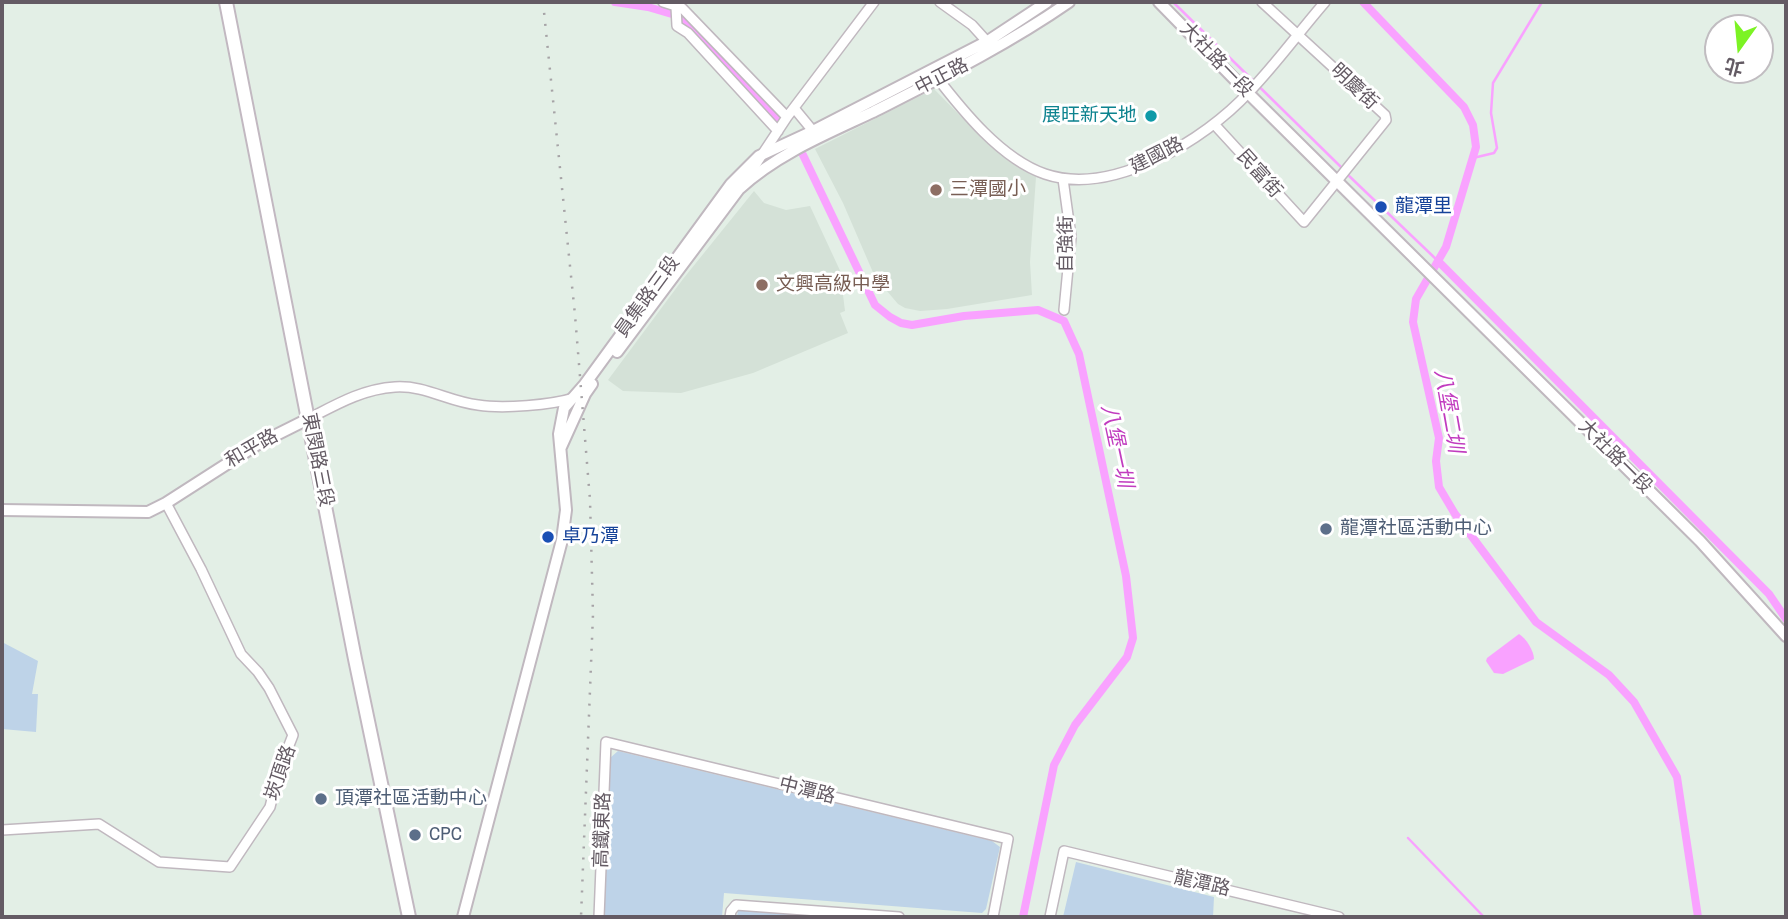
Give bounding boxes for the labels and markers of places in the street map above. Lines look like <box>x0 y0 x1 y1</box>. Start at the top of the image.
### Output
place label: 展旺新天地 <box>1042 105 1137 127</box>
marker: 展旺新天地 <box>1143 108 1159 124</box>
place label: 三潭國小 <box>950 179 1026 201</box>
marker: 三潭國小 <box>928 182 944 198</box>
place label: 龍潭里 <box>1395 196 1452 218</box>
marker: 龍潭里 <box>1373 199 1389 215</box>
place label: 文興高級中學 <box>776 274 890 296</box>
marker: 文興高級中學 <box>754 277 770 293</box>
place label: 龍潭社區活動中心 <box>1340 518 1492 540</box>
marker: 龍潭社區活動中心 <box>1318 521 1334 537</box>
place label: 卓乃潭 <box>562 526 619 548</box>
marker: 卓乃潭 <box>540 529 556 545</box>
place label: 頂潭社區活動中心 <box>335 788 487 810</box>
marker: 頂潭社區活動中心 <box>313 791 329 807</box>
place label: CPC <box>429 824 462 846</box>
marker: CPC <box>407 827 423 843</box>

